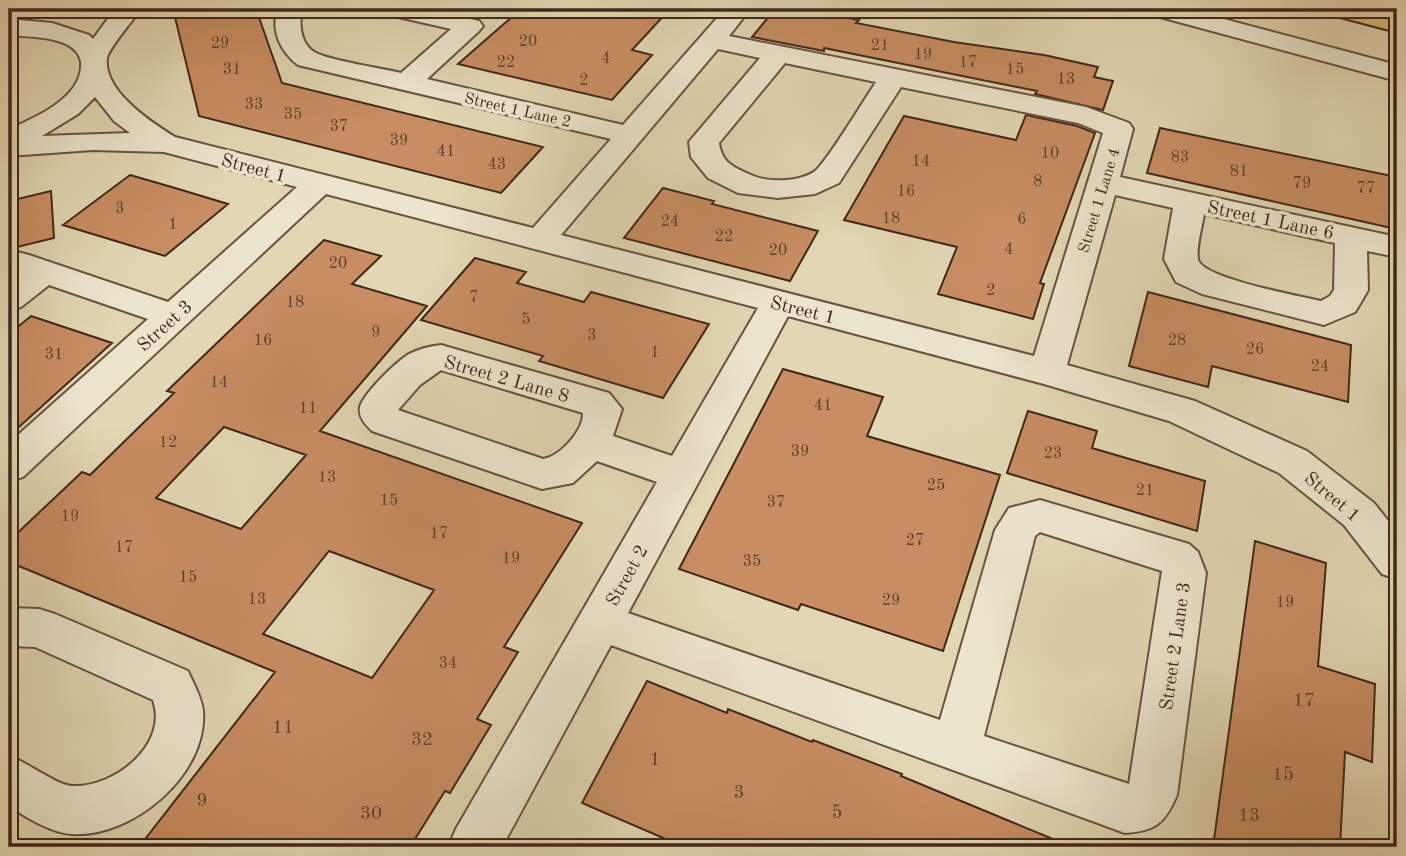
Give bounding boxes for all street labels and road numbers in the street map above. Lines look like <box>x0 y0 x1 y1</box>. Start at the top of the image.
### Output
street label: Street 1 Lane 2 <box>463 91 572 131</box>
street label: Street 1 Lane 4 <box>1076 146 1124 255</box>
street label: Street 1 <box>219 152 288 187</box>
street label: Street 1 Lane 6 <box>1205 199 1336 244</box>
street label: Street 1 <box>768 294 837 329</box>
street label: Street 3 <box>135 297 197 356</box>
street label: Street 2 Lane 8 <box>441 353 571 407</box>
street label: Street 1 <box>1300 469 1363 527</box>
street label: Street 2 <box>604 542 653 610</box>
street label: Street 2 Lane 3 <box>1158 581 1195 712</box>

